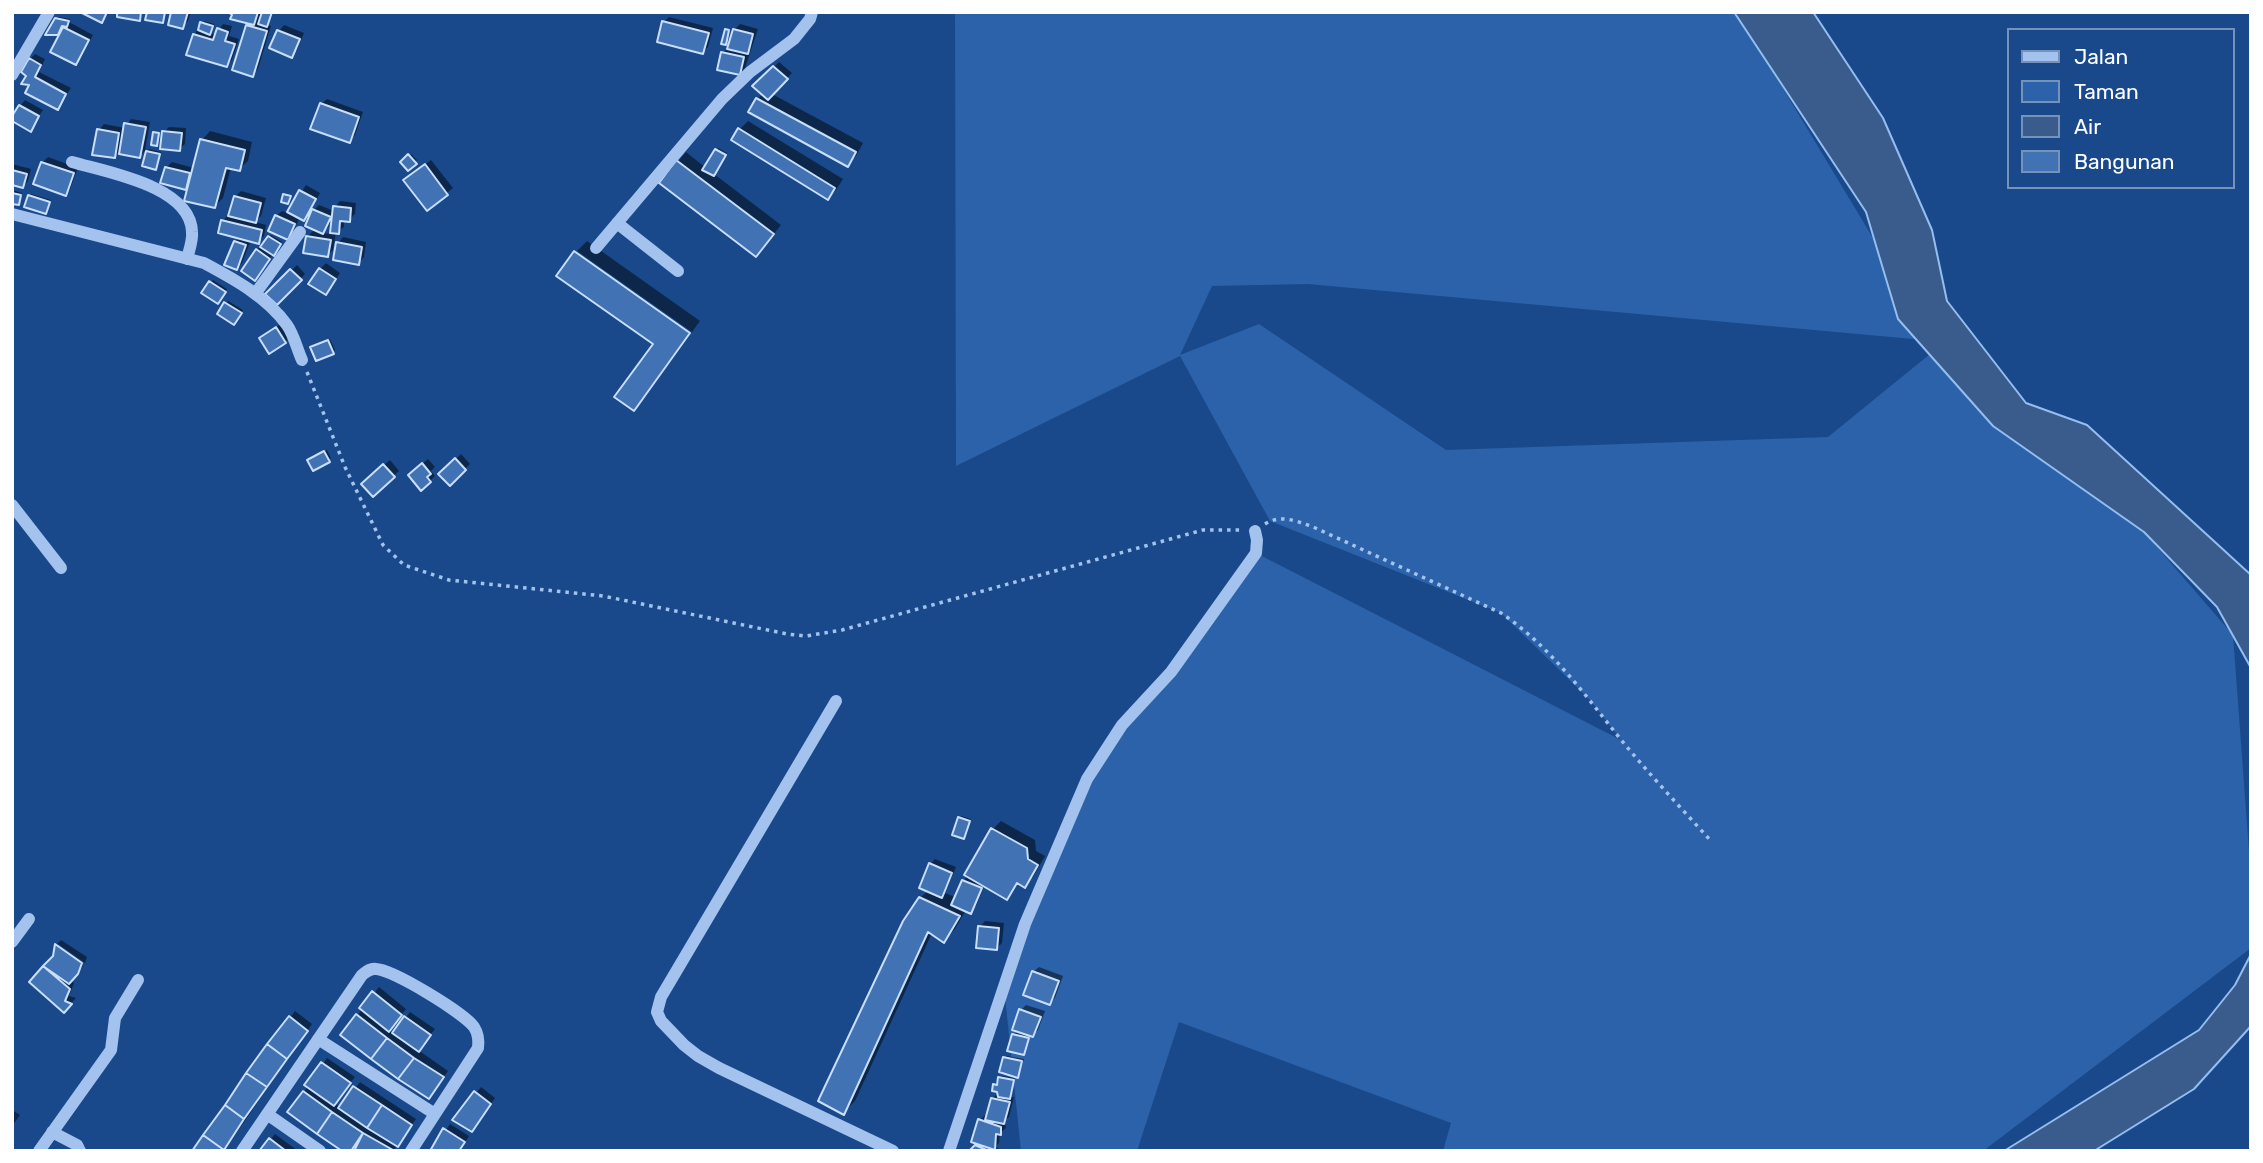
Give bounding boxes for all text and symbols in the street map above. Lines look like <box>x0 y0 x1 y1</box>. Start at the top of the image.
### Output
legend <box>2008 28 2235 189</box>
text: Jalan <box>2074 44 2128 69</box>
text: Taman <box>2074 79 2139 104</box>
text: Air <box>2074 114 2101 139</box>
text: Bangunan <box>2074 149 2175 174</box>

